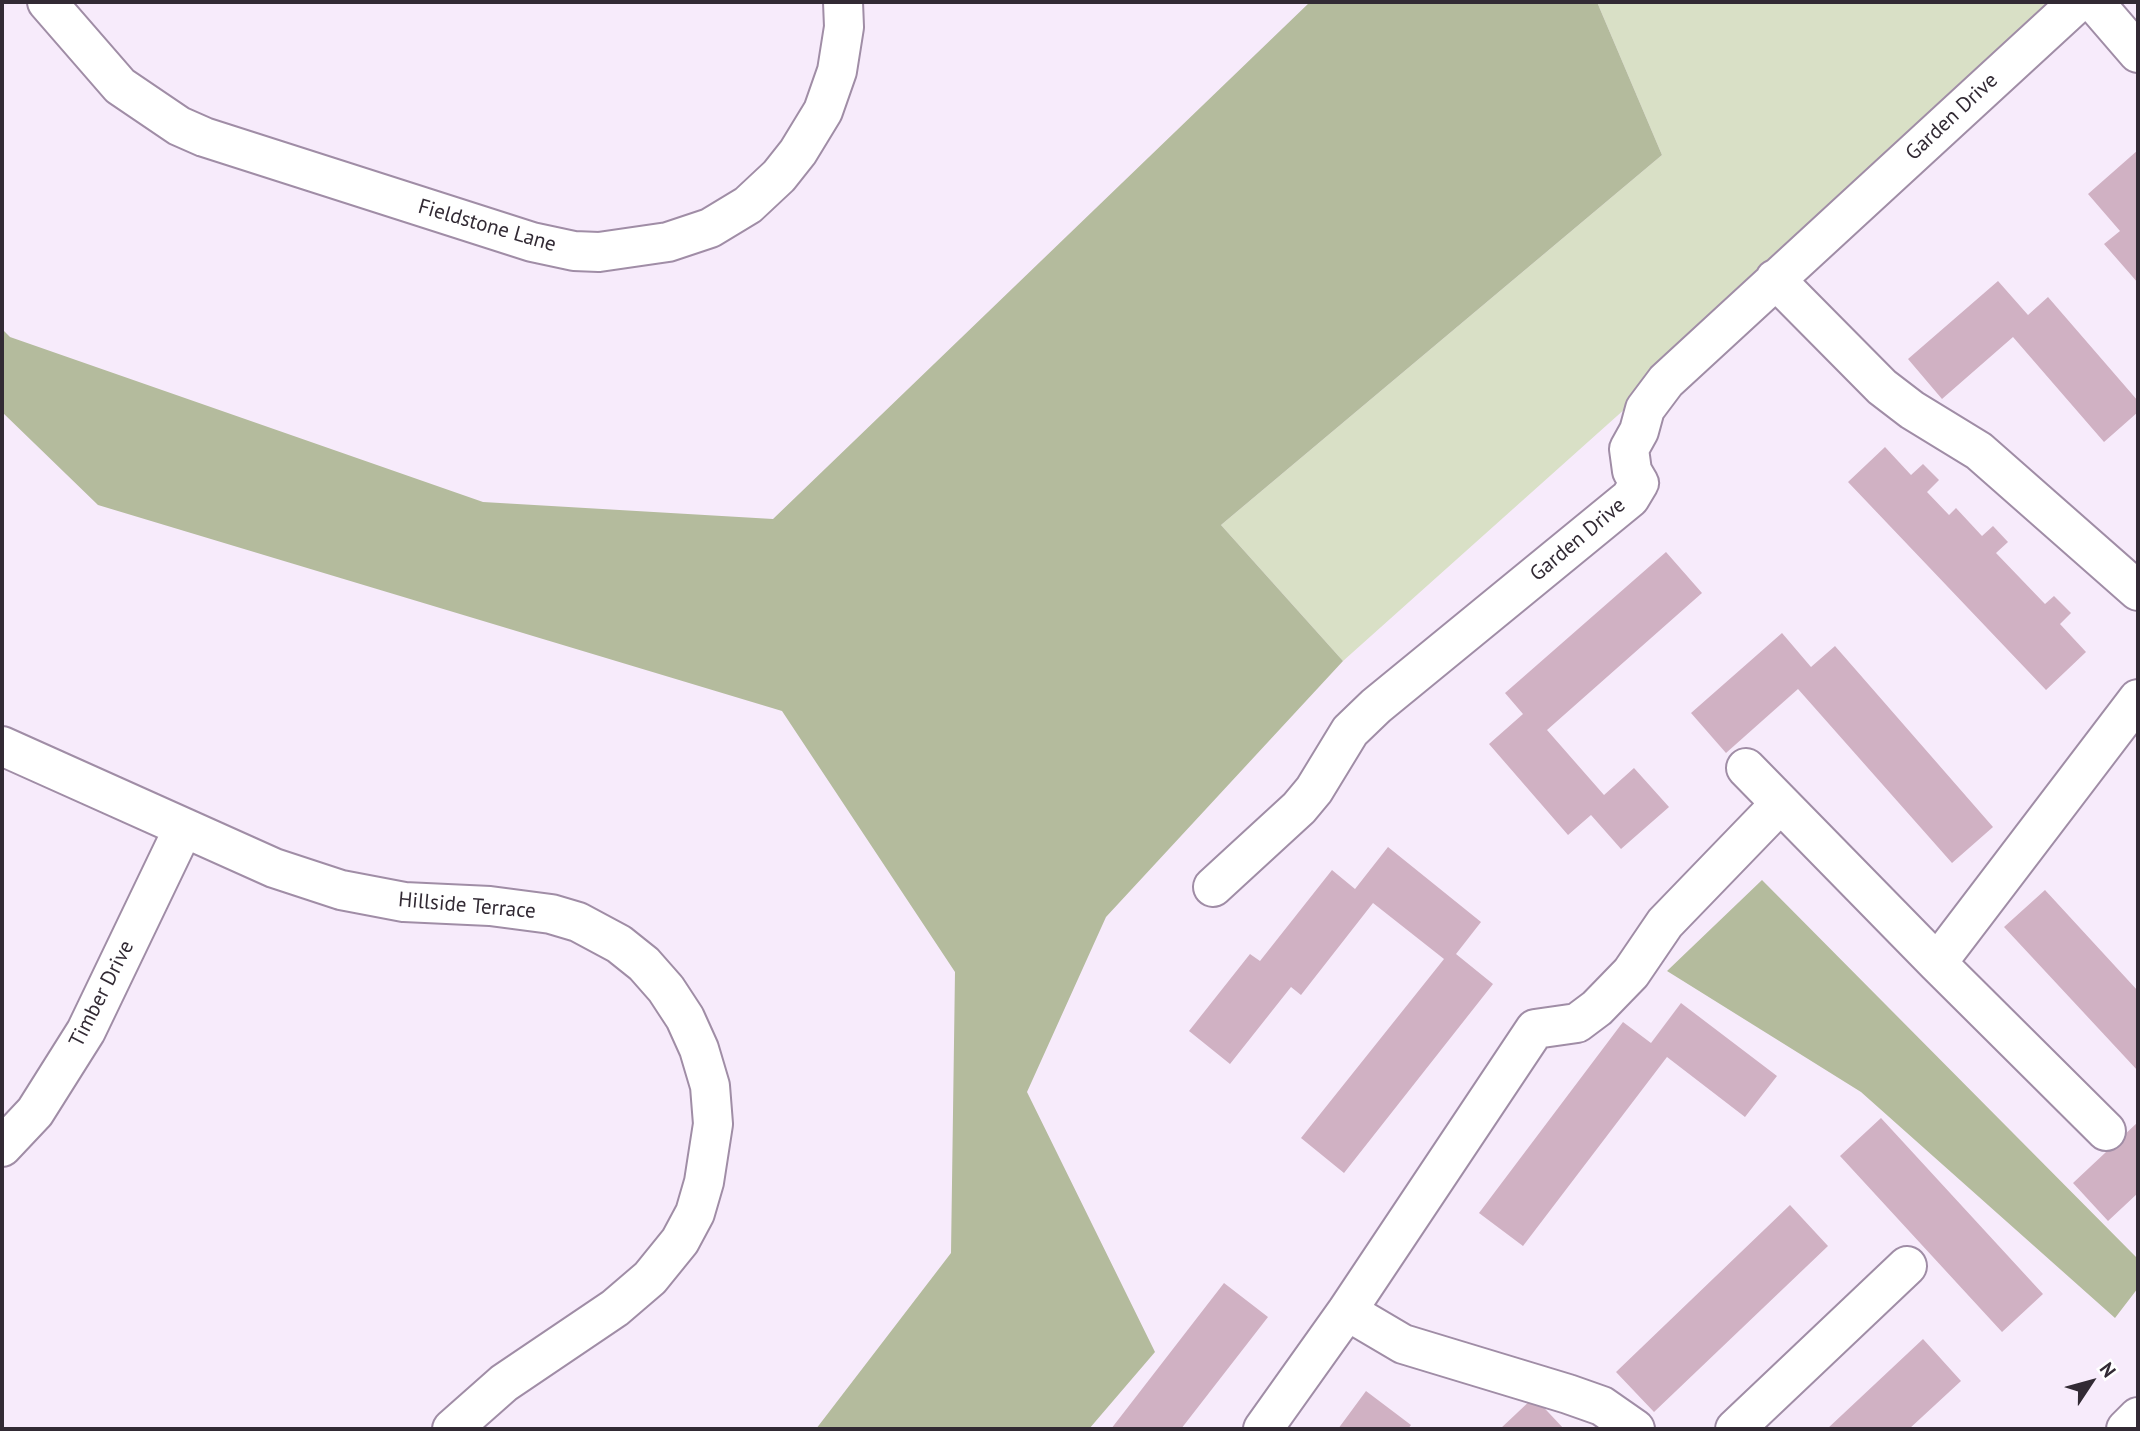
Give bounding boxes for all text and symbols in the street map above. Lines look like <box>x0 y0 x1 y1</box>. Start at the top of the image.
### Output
street label: Garden Drive <box>1901 68 2003 166</box>
street label: Fieldstone Lane <box>415 194 559 258</box>
street label: Garden Drive <box>1525 493 1631 587</box>
street label: Hillside Terrace <box>397 887 537 925</box>
street label: Timber Drive <box>64 937 140 1051</box>
north arrow <box>2056 1347 2126 1417</box>
text: N <box>2095 1358 2121 1382</box>

